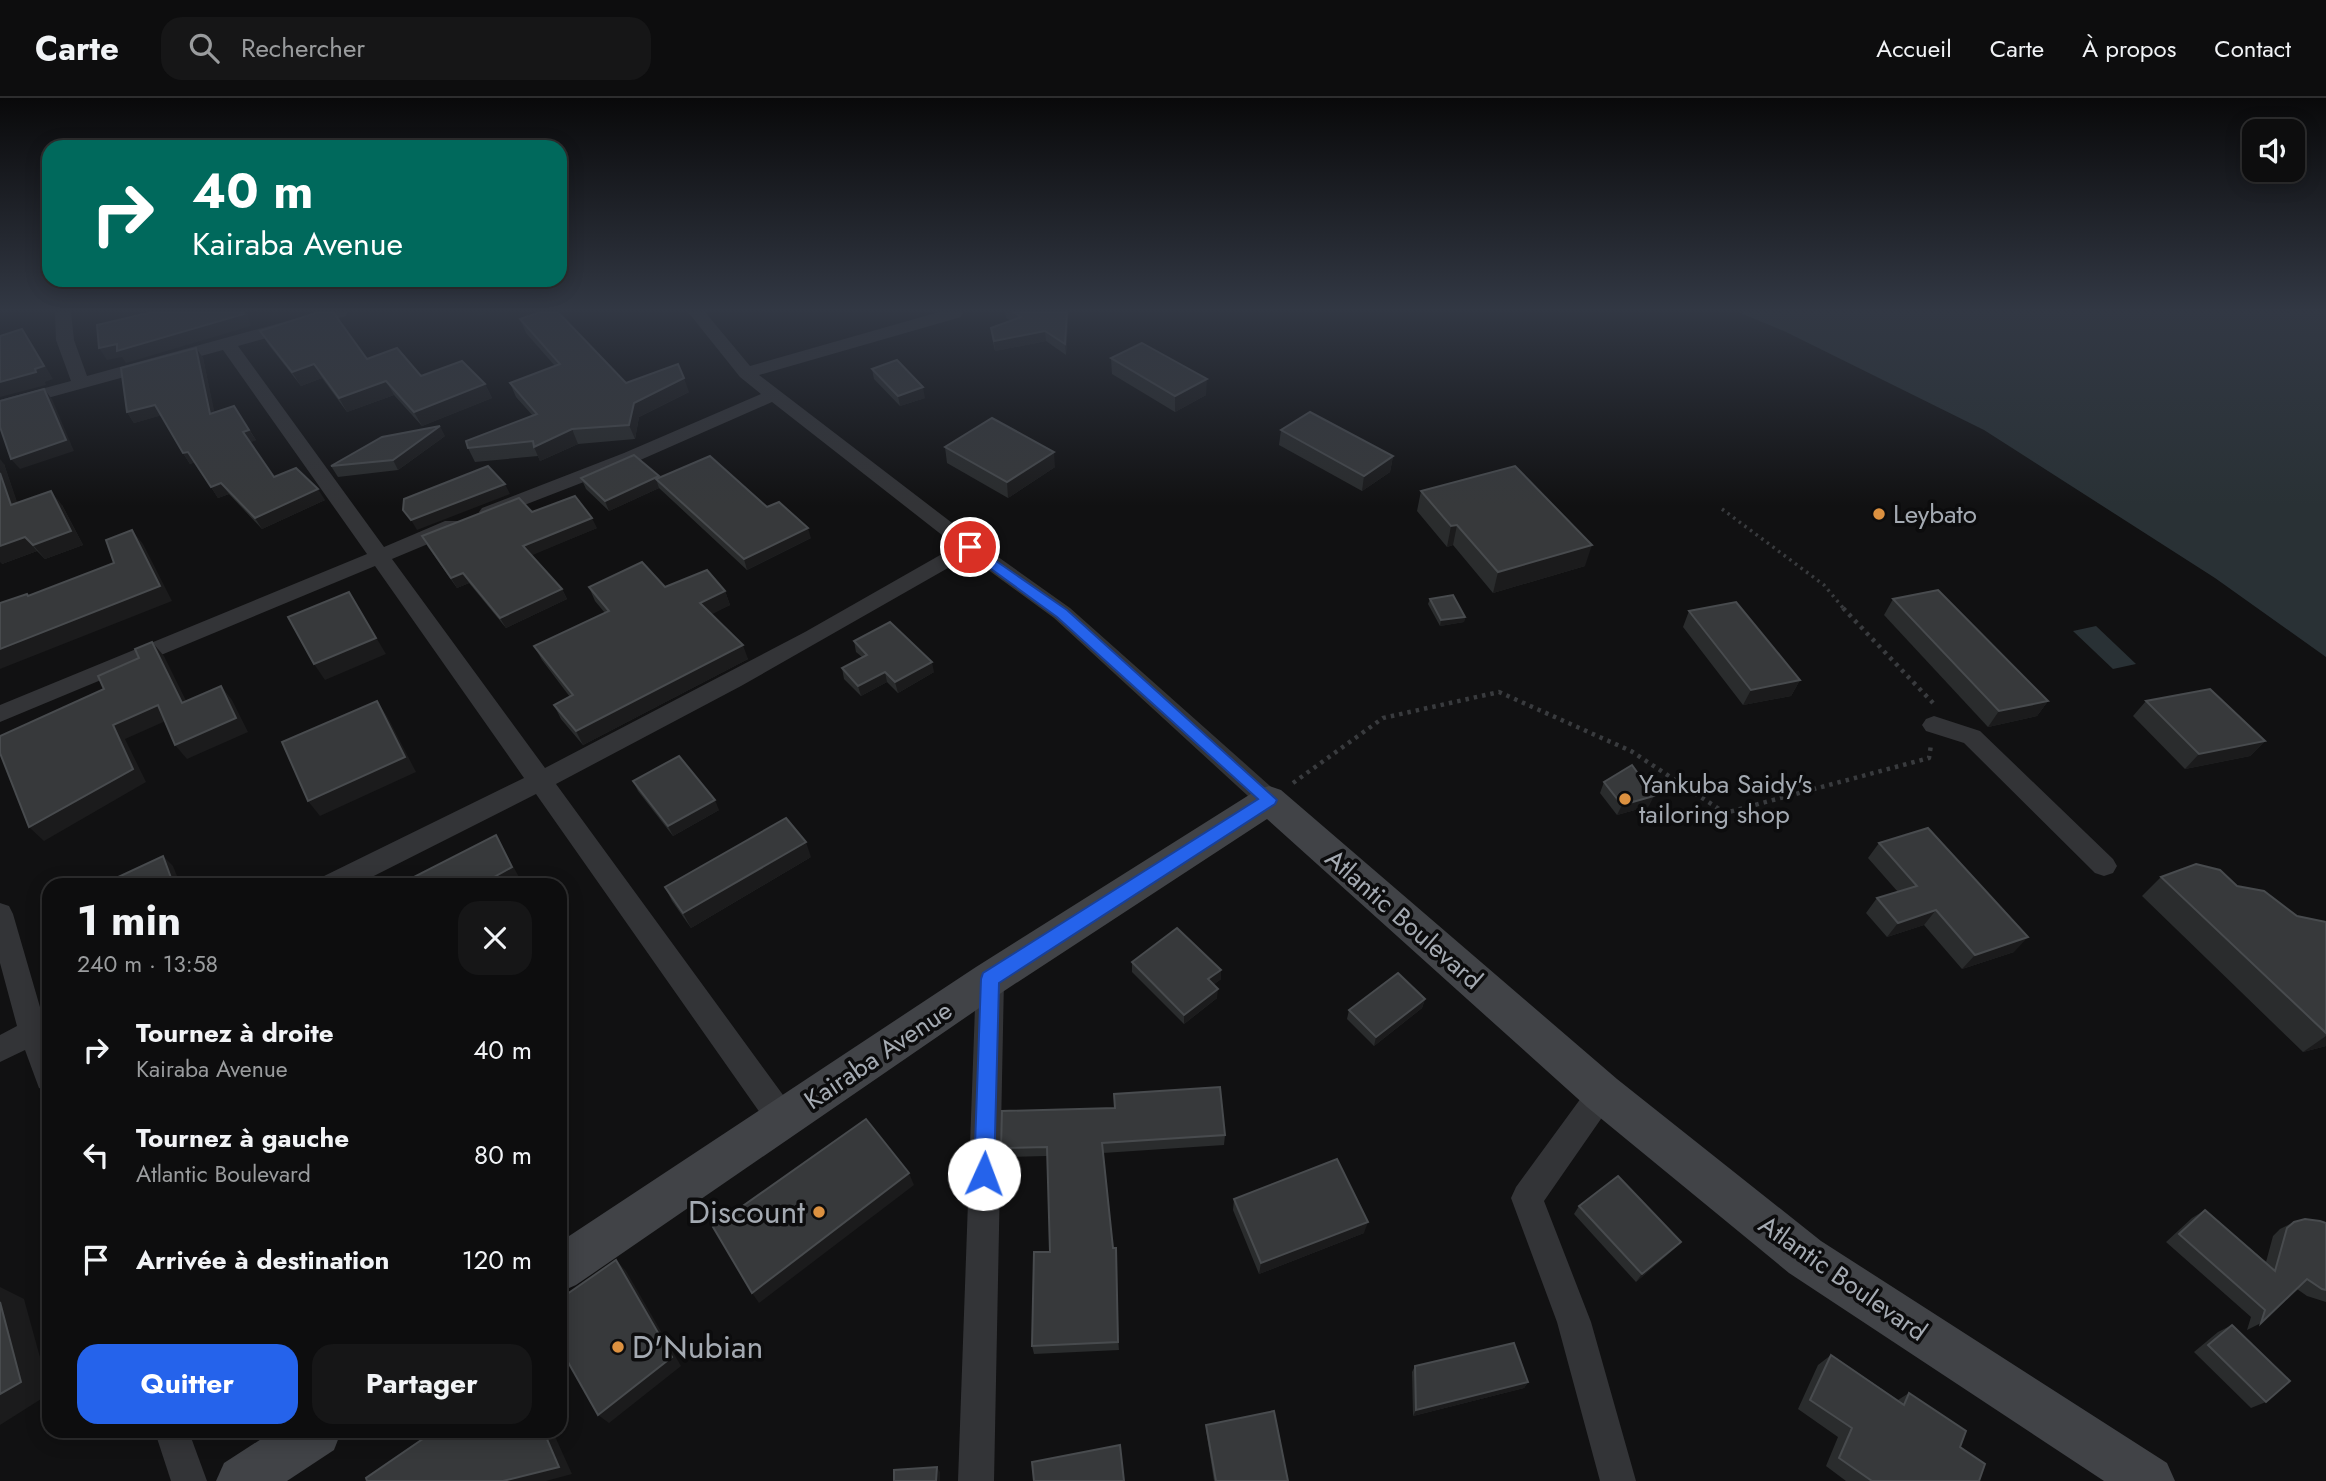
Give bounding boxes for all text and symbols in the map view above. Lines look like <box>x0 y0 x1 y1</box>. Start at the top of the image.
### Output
search box <box>161 17 651 80</box>
text: Carte <box>35 25 119 72</box>
icon: search <box>185 29 223 67</box>
text: Rechercher <box>241 29 365 67</box>
text: Accueil <box>1876 31 1952 66</box>
text: Carte <box>1990 31 2044 66</box>
text: À propos <box>2082 31 2176 66</box>
text: Contact <box>2214 31 2291 66</box>
map controls <box>2242 119 2305 182</box>
button: sound <box>2242 119 2305 182</box>
text: 40 m <box>192 156 314 226</box>
icon: right <box>77 168 168 259</box>
text: Kairaba Avenue <box>192 221 403 267</box>
place label: Leybato <box>1893 495 1977 533</box>
marker: Leybato <box>1871 506 1887 522</box>
pin <box>940 517 1000 577</box>
icon: arrive <box>951 528 989 566</box>
place label: Yankuba Saidy's tailoring shop <box>1639 765 1812 833</box>
marker: Yankuba Saidy's tailoring shop <box>1617 791 1633 807</box>
street label: Atlantic Boulevard <box>1317 840 1491 998</box>
text: 1 min <box>77 890 181 951</box>
button: close <box>458 901 532 975</box>
text: 240 m · 13:58 <box>77 947 218 981</box>
street label: Kairaba Avenue <box>796 991 960 1119</box>
text: Tournez à droite <box>136 1014 334 1052</box>
icon: right <box>77 1031 115 1069</box>
text: 40 m <box>473 1031 532 1069</box>
text: Kairaba Avenue <box>136 1052 288 1086</box>
text: Tournez à gauche <box>136 1119 349 1157</box>
icon: left <box>77 1136 115 1174</box>
text: 80 m <box>474 1136 532 1174</box>
position arrow <box>947 1137 1021 1211</box>
text: Atlantic Boulevard <box>136 1157 311 1191</box>
place label: Discount <box>688 1189 805 1235</box>
marker: Discount <box>811 1204 827 1220</box>
street label: Atlantic Boulevard <box>1751 1206 1935 1350</box>
icon: arrive <box>77 1241 115 1279</box>
text: Arrivée à destination <box>136 1241 389 1279</box>
text: 120 m <box>462 1241 532 1279</box>
place label: D'Nubian <box>632 1324 763 1370</box>
marker: D'Nubian <box>610 1339 626 1355</box>
button: Quitter <box>77 1344 298 1424</box>
button: Partager <box>312 1344 532 1424</box>

